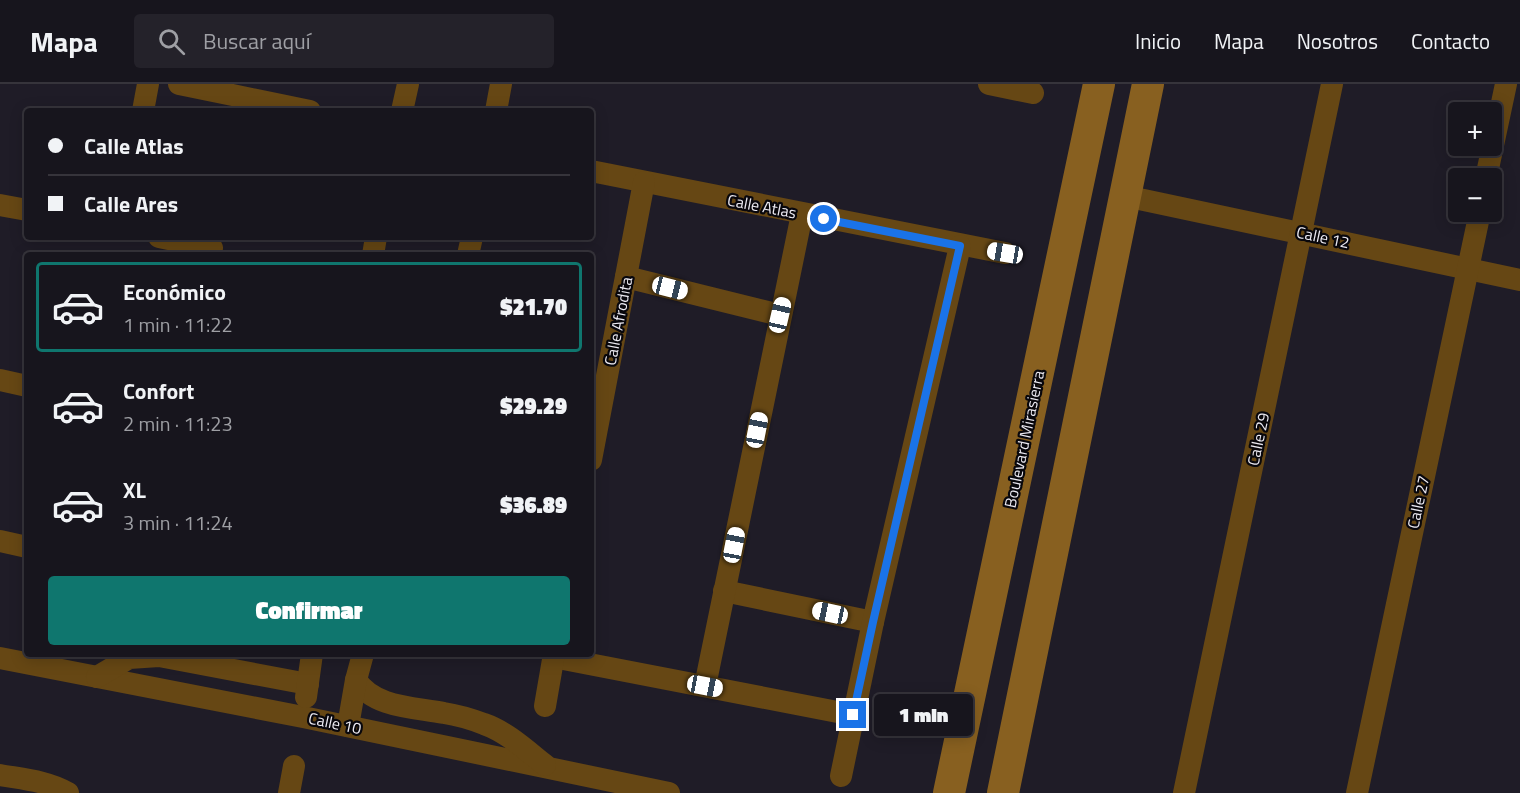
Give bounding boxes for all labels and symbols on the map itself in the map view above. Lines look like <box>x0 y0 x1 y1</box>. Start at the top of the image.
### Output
street label: Calle Atlas <box>725 188 799 224</box>
route start <box>810 205 837 232</box>
street label: Calle 12 <box>1294 220 1352 254</box>
car <box>986 241 1024 265</box>
street label: Calle Afrodita <box>598 275 638 367</box>
car <box>650 275 690 301</box>
car <box>767 295 793 335</box>
street label: Boulevard Mirasierra <box>998 368 1050 510</box>
street label: Calle 29 <box>1241 410 1275 468</box>
car <box>745 411 769 449</box>
street label: Calle 27 <box>1401 473 1435 531</box>
car <box>722 526 746 564</box>
car <box>811 600 849 626</box>
car <box>686 674 724 698</box>
callout: 1 min <box>874 694 973 736</box>
route end <box>839 701 866 728</box>
street label: Calle 10 <box>306 706 364 740</box>

